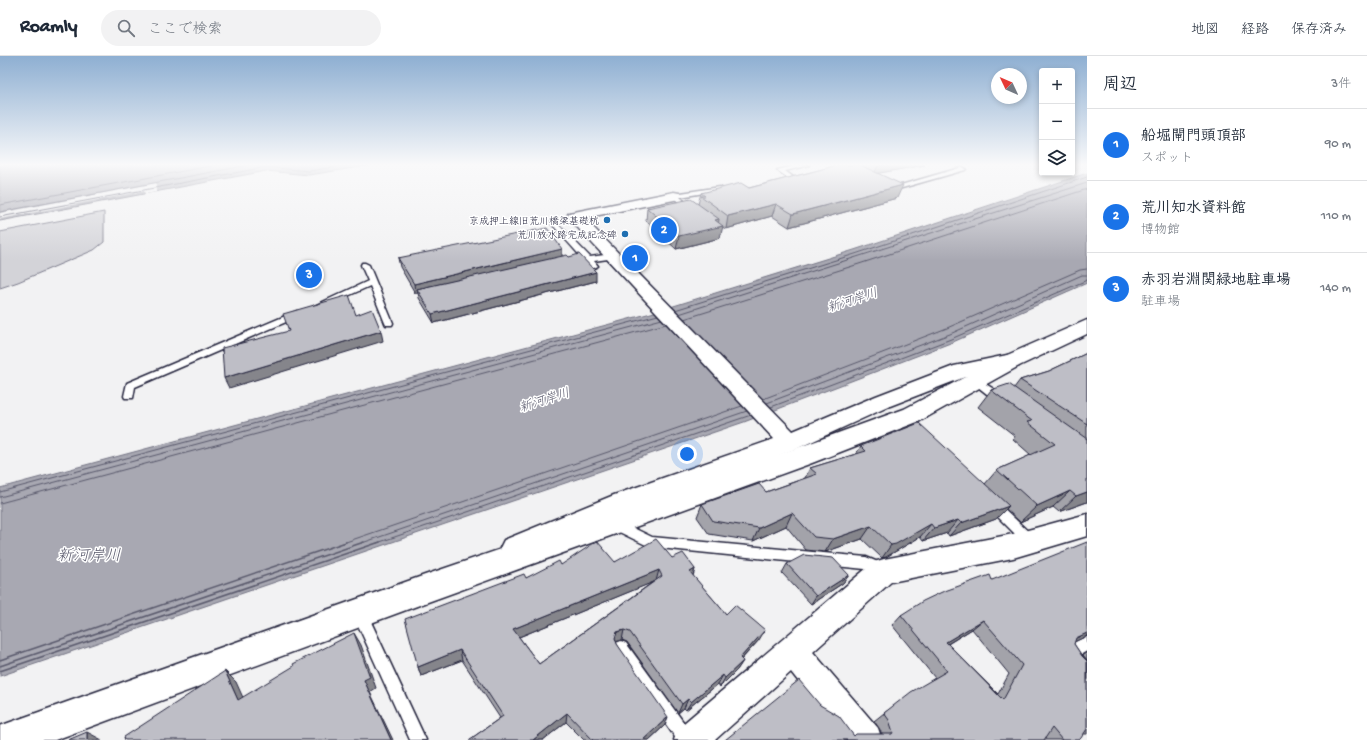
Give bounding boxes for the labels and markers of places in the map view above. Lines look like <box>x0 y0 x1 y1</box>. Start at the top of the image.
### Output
place label: 京成押上線旧荒川橋梁基礎杭 <box>469 215 599 228</box>
marker: 京成押上線旧荒川橋梁基礎杭 <box>602 215 612 225</box>
pin: 2 <box>651 215 677 245</box>
place label: 荒川放水路完成記念碑 <box>517 229 617 242</box>
marker: 荒川放水路完成記念碑 <box>620 229 630 239</box>
pin: 1 <box>622 243 648 273</box>
pin: 3 <box>296 260 322 290</box>

